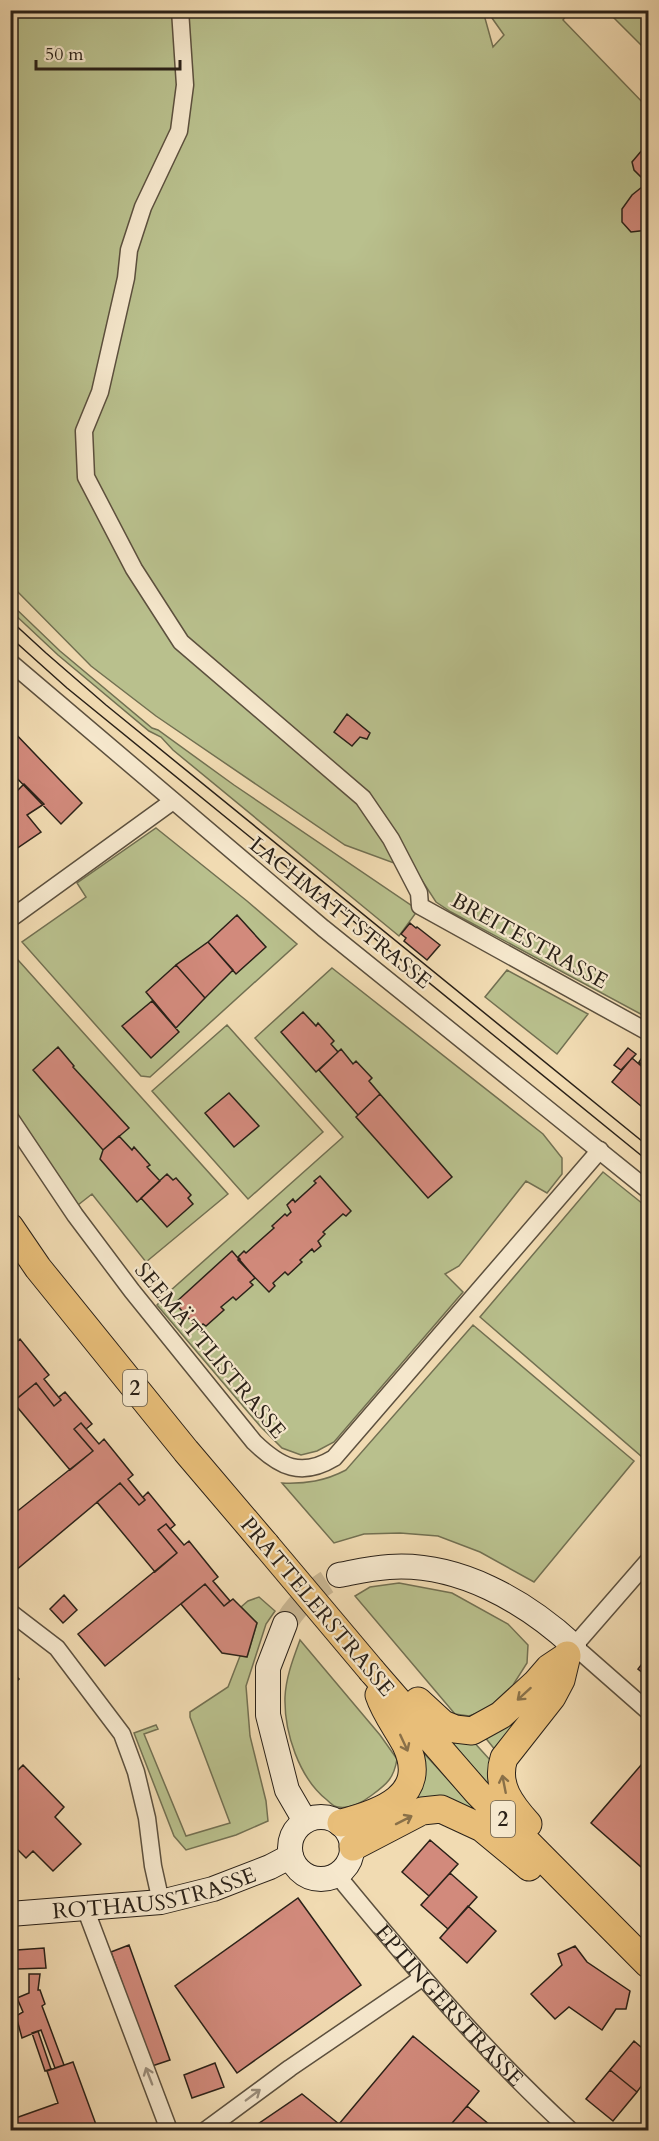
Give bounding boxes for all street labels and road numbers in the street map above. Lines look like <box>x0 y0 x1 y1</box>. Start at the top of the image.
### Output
street label: LACHMATTSTRASSE <box>243 830 438 996</box>
street label: BREITESTRASSE <box>446 885 613 996</box>
street label: SEEMÄTTLISTRASSE <box>128 1256 293 1445</box>
road number: 2 <box>123 1370 147 1406</box>
street label: PRATTELERSTRASSE <box>233 1511 401 1703</box>
road number: 2 <box>491 1801 515 1837</box>
street label: ROTHAUSSTRASSE <box>51 1860 260 1927</box>
street label: EPTINGERSTRASSE <box>368 1918 530 2093</box>

